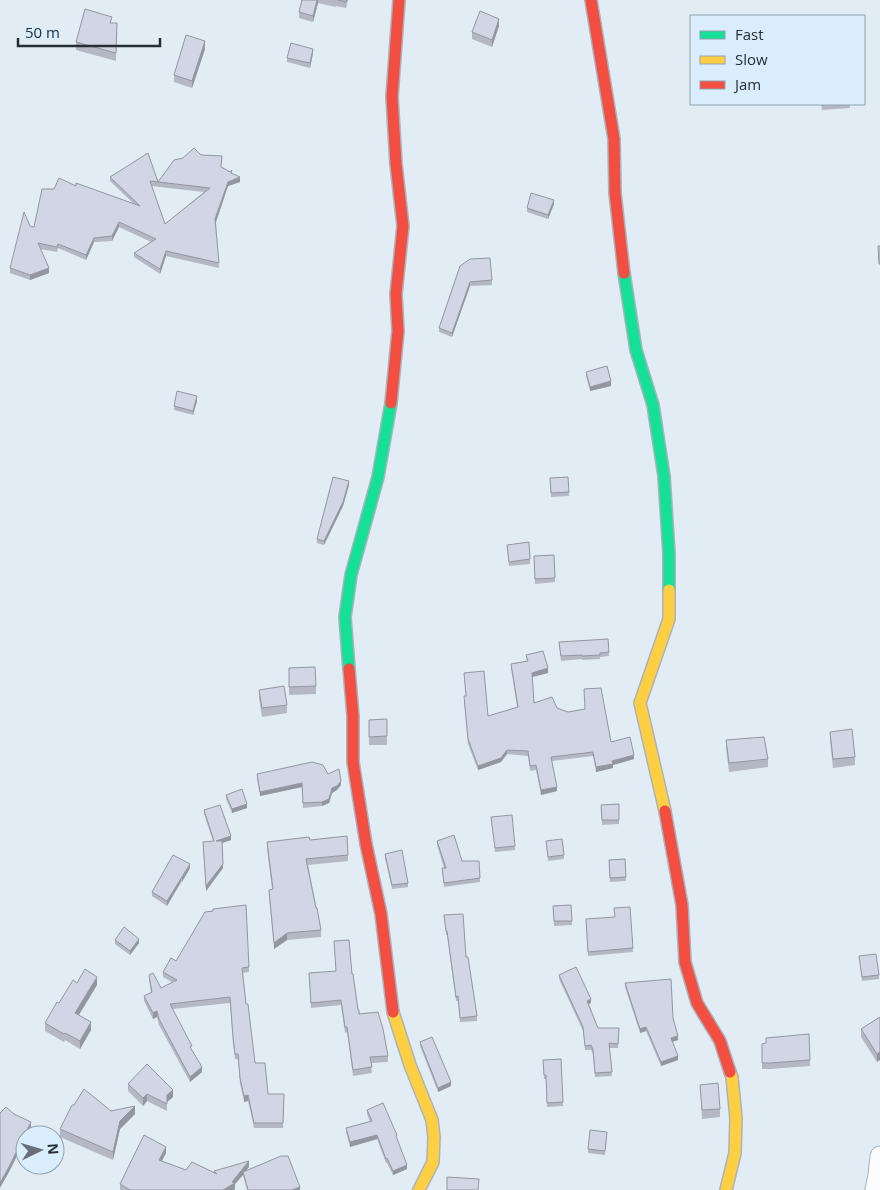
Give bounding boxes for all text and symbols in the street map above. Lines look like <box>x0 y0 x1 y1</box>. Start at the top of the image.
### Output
scale bar <box>18 15 160 47</box>
legend <box>690 15 865 105</box>
text: 50 m <box>25 22 60 42</box>
text: Fast <box>735 24 764 44</box>
text: Slow <box>735 49 768 69</box>
text: Jam <box>733 74 761 94</box>
north arrow <box>15 1125 65 1175</box>
text: N <box>43 1142 63 1155</box>

